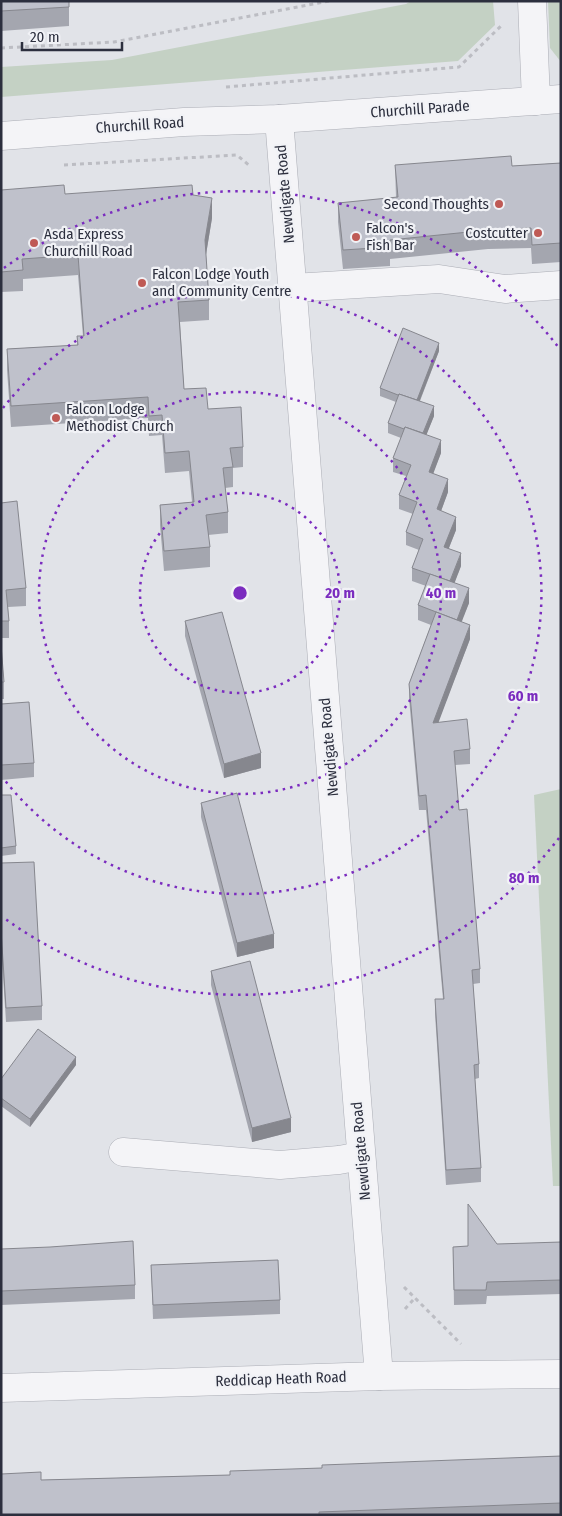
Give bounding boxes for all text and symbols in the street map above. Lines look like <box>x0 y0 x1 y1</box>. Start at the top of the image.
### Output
scale bar <box>22 20 122 52</box>
text: 20 m <box>30 28 60 46</box>
street label: Churchill Parade <box>370 97 470 121</box>
street label: Churchill Road <box>95 113 185 137</box>
street label: Newdigate Road <box>272 144 298 244</box>
place label: Second Thoughts <box>384 195 489 213</box>
marker: Second Thoughts <box>493 198 505 210</box>
place label: Falcon's Fish Bar <box>366 219 415 254</box>
place label: Costcutter <box>465 224 529 242</box>
place label: Asda Express Churchill Road <box>44 225 133 260</box>
marker: Costcutter <box>532 227 544 239</box>
marker: Falcon's Fish Bar <box>350 231 362 243</box>
marker: Asda Express Churchill Road <box>28 237 40 249</box>
place label: Falcon Lodge Youth and Community Centre <box>152 265 291 300</box>
marker: Falcon Lodge Youth and Community Centre <box>136 277 148 289</box>
place label: Falcon Lodge Methodist Church <box>66 400 174 435</box>
marker: Falcon Lodge Methodist Church <box>50 412 62 424</box>
centre of rings <box>231 584 249 602</box>
text: 20 m <box>324 584 355 602</box>
text: 40 m <box>426 584 456 602</box>
text: 60 m <box>508 687 538 705</box>
street label: Newdigate Road <box>316 697 342 797</box>
text: 80 m <box>509 869 539 887</box>
street label: Newdigate Road <box>348 1101 374 1201</box>
street label: Reddicap Heath Road <box>215 1368 347 1390</box>

